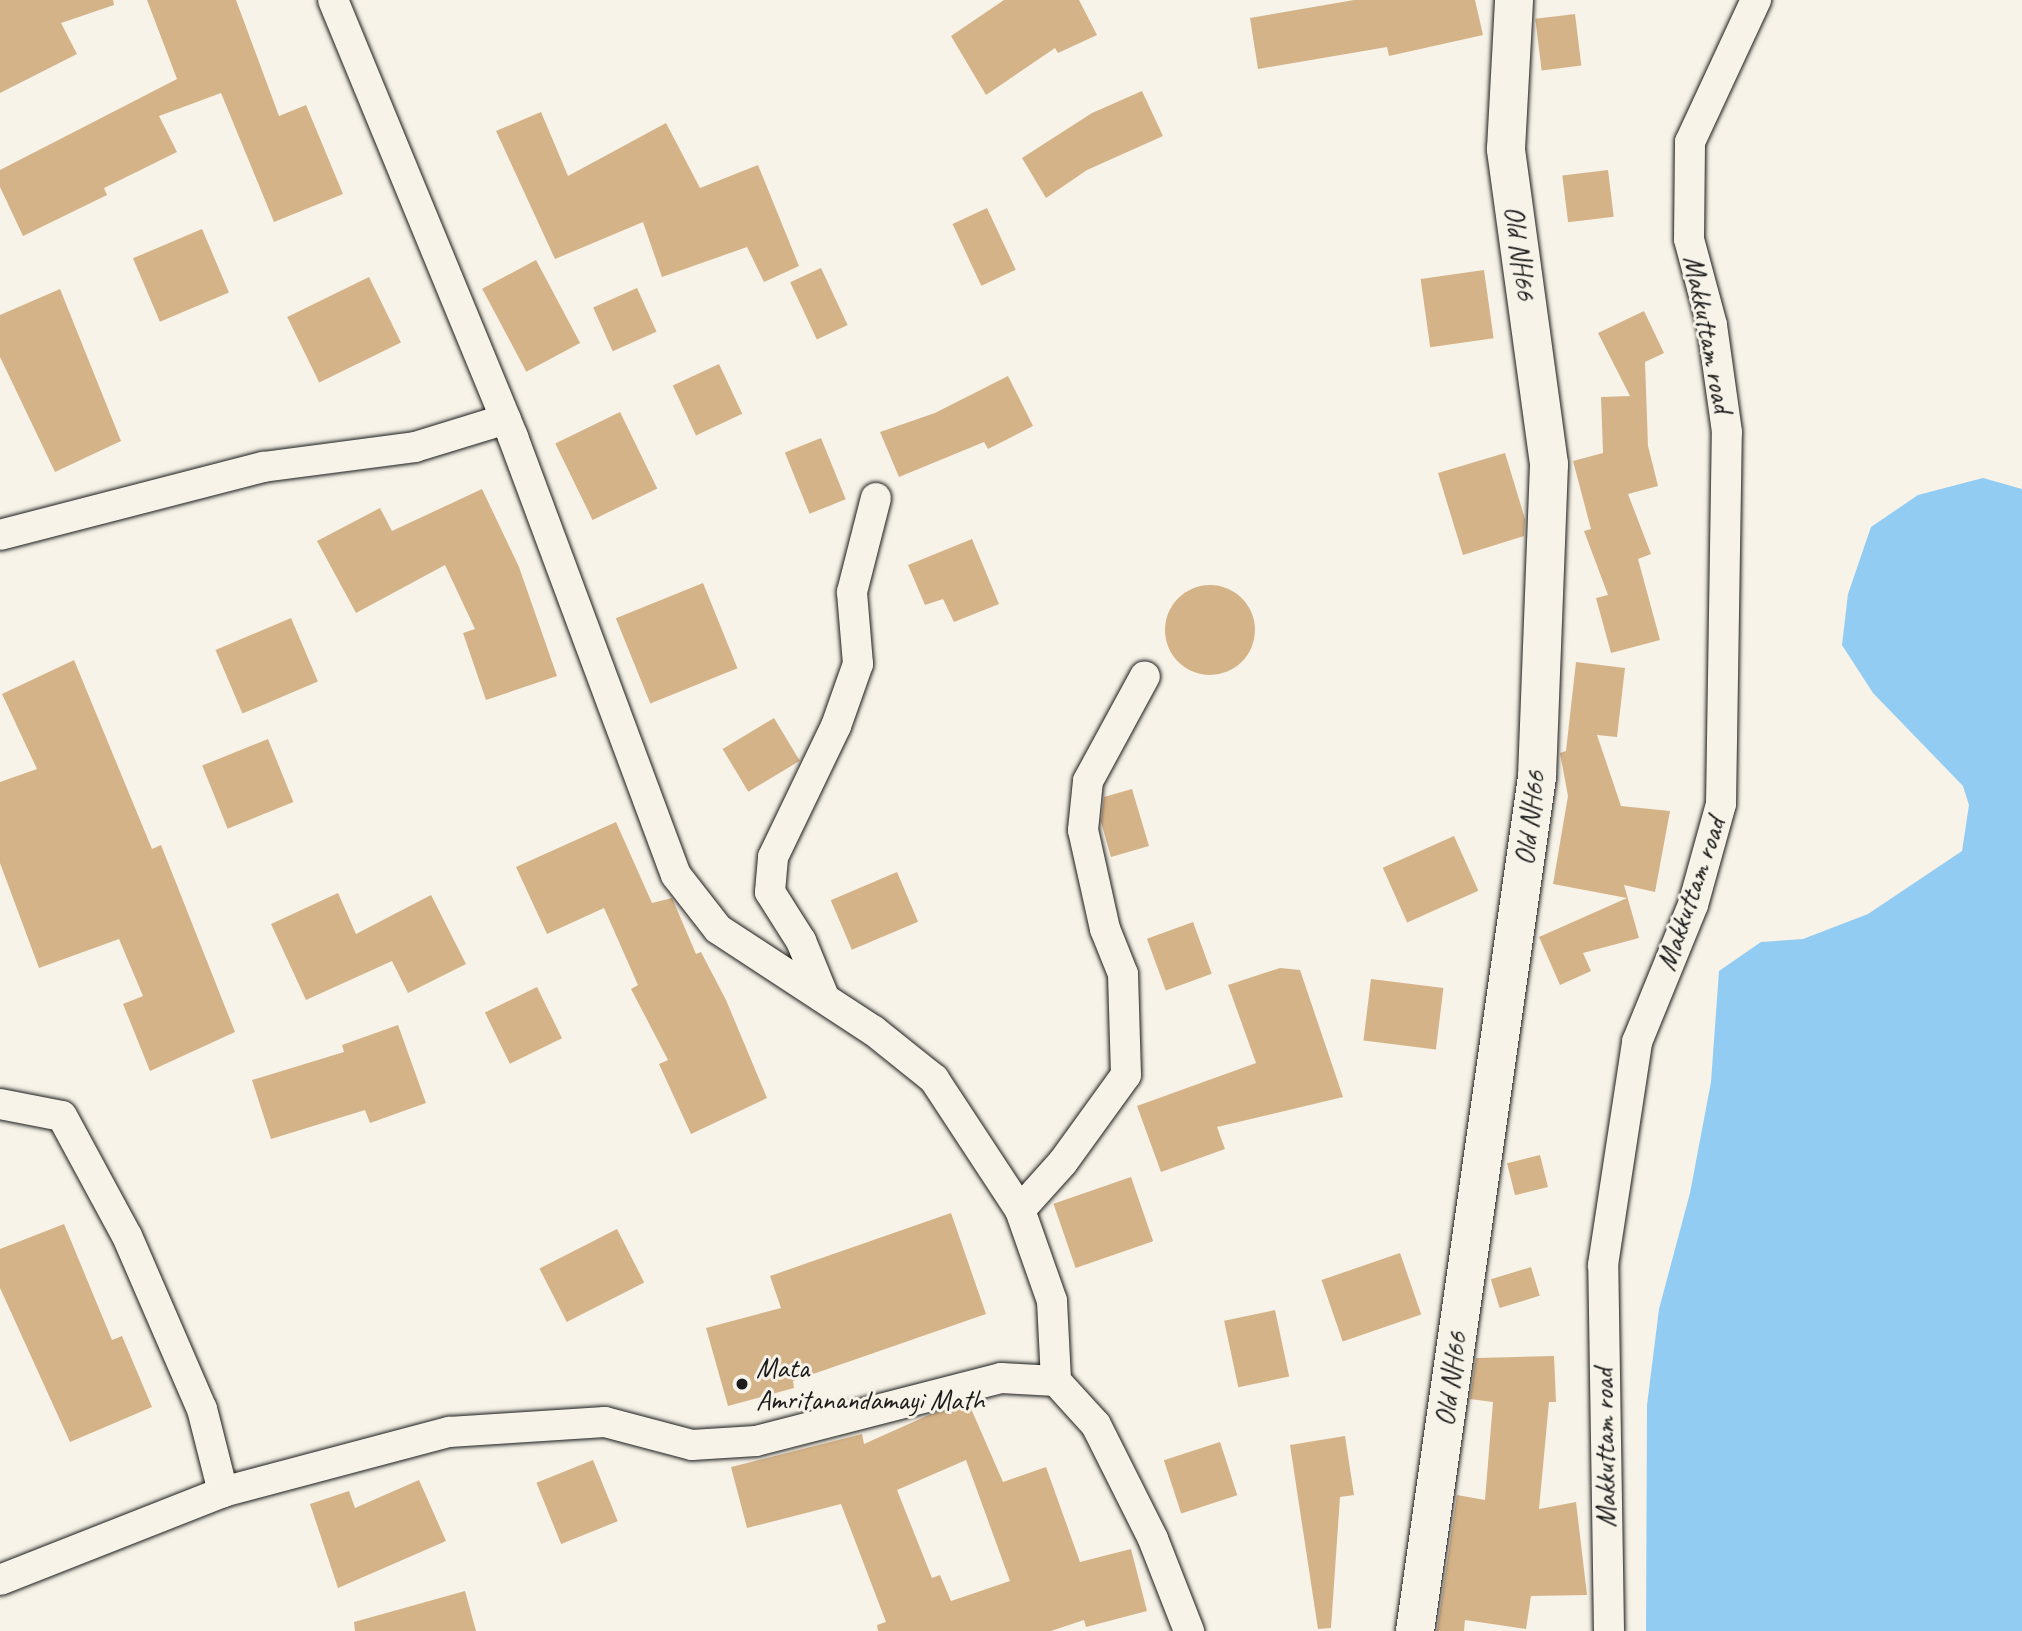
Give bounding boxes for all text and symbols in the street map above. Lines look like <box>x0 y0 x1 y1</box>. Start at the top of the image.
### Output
street label: Old NH66 <box>1497 204 1543 302</box>
street label: Makkuttam road <box>1676 253 1740 415</box>
street label: Old NH66 <box>1508 769 1552 867</box>
street label: Makkuttam road <box>1649 813 1733 975</box>
street label: Old NH66 <box>1428 1330 1474 1428</box>
place label: Mata Amritanandamayi Math <box>756 1351 984 1417</box>
street label: Makkuttam road <box>1587 1368 1623 1528</box>
marker: Mata Amritanandamayi Math <box>734 1376 750 1392</box>

